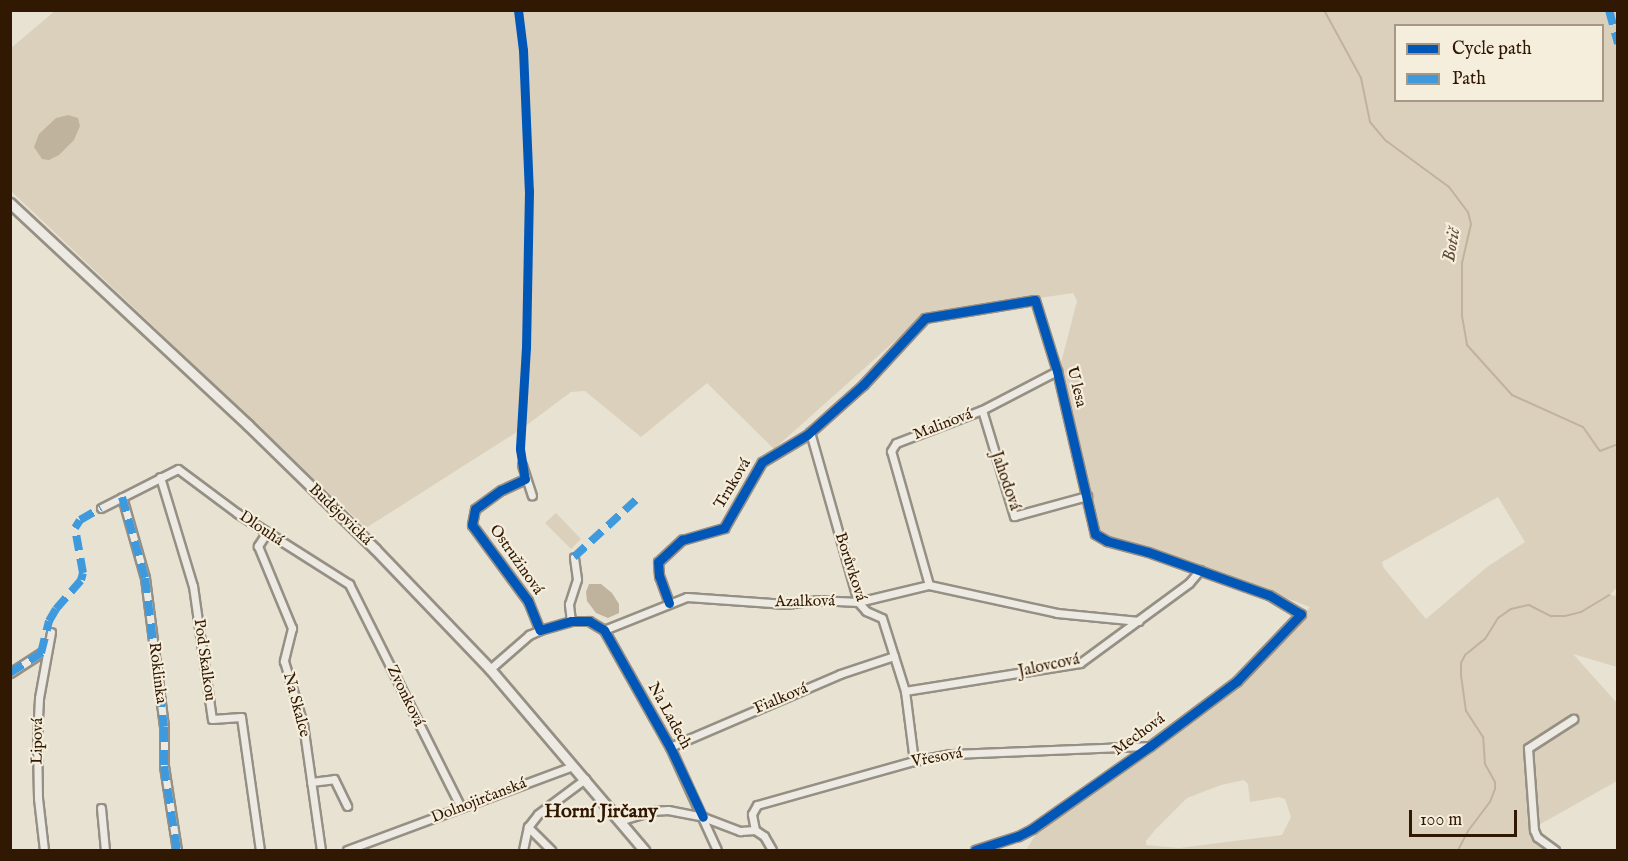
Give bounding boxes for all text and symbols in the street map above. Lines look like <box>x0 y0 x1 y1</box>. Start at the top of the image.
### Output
legend <box>1394 24 1604 102</box>
text: Cycle path <box>1452 38 1532 61</box>
text: Path <box>1452 68 1486 91</box>
water label: Botič <box>1440 226 1466 264</box>
street label: U lesa <box>1062 365 1090 409</box>
street label: Malinová <box>911 405 975 445</box>
street label: Jahodová <box>986 449 1024 513</box>
street label: Trnková <box>710 455 756 513</box>
street label: Budějovická <box>304 480 376 550</box>
street label: Dlouhá <box>235 507 287 551</box>
street label: Ostružinová <box>485 521 547 599</box>
street label: Borůvková <box>830 530 870 604</box>
street label: Azalková <box>775 592 835 612</box>
street label: Pod Skalkou <box>189 618 219 702</box>
street label: Roklinka <box>144 641 170 705</box>
street label: Jalovcová <box>1017 650 1081 682</box>
street label: Zvonková <box>382 662 428 730</box>
street label: Na Skalce <box>278 671 314 739</box>
street label: Na Ladech <box>643 679 695 753</box>
street label: Fialková <box>751 679 811 719</box>
street label: Mechová <box>1109 710 1169 760</box>
street label: Lipová <box>28 717 48 765</box>
street label: Vřesová <box>910 744 964 772</box>
street label: Dolnojirčanská <box>429 774 529 828</box>
scale bar <box>1412 798 1520 836</box>
district label: Horní Jirčany <box>544 799 658 823</box>
text: 100 m <box>1420 809 1462 832</box>

